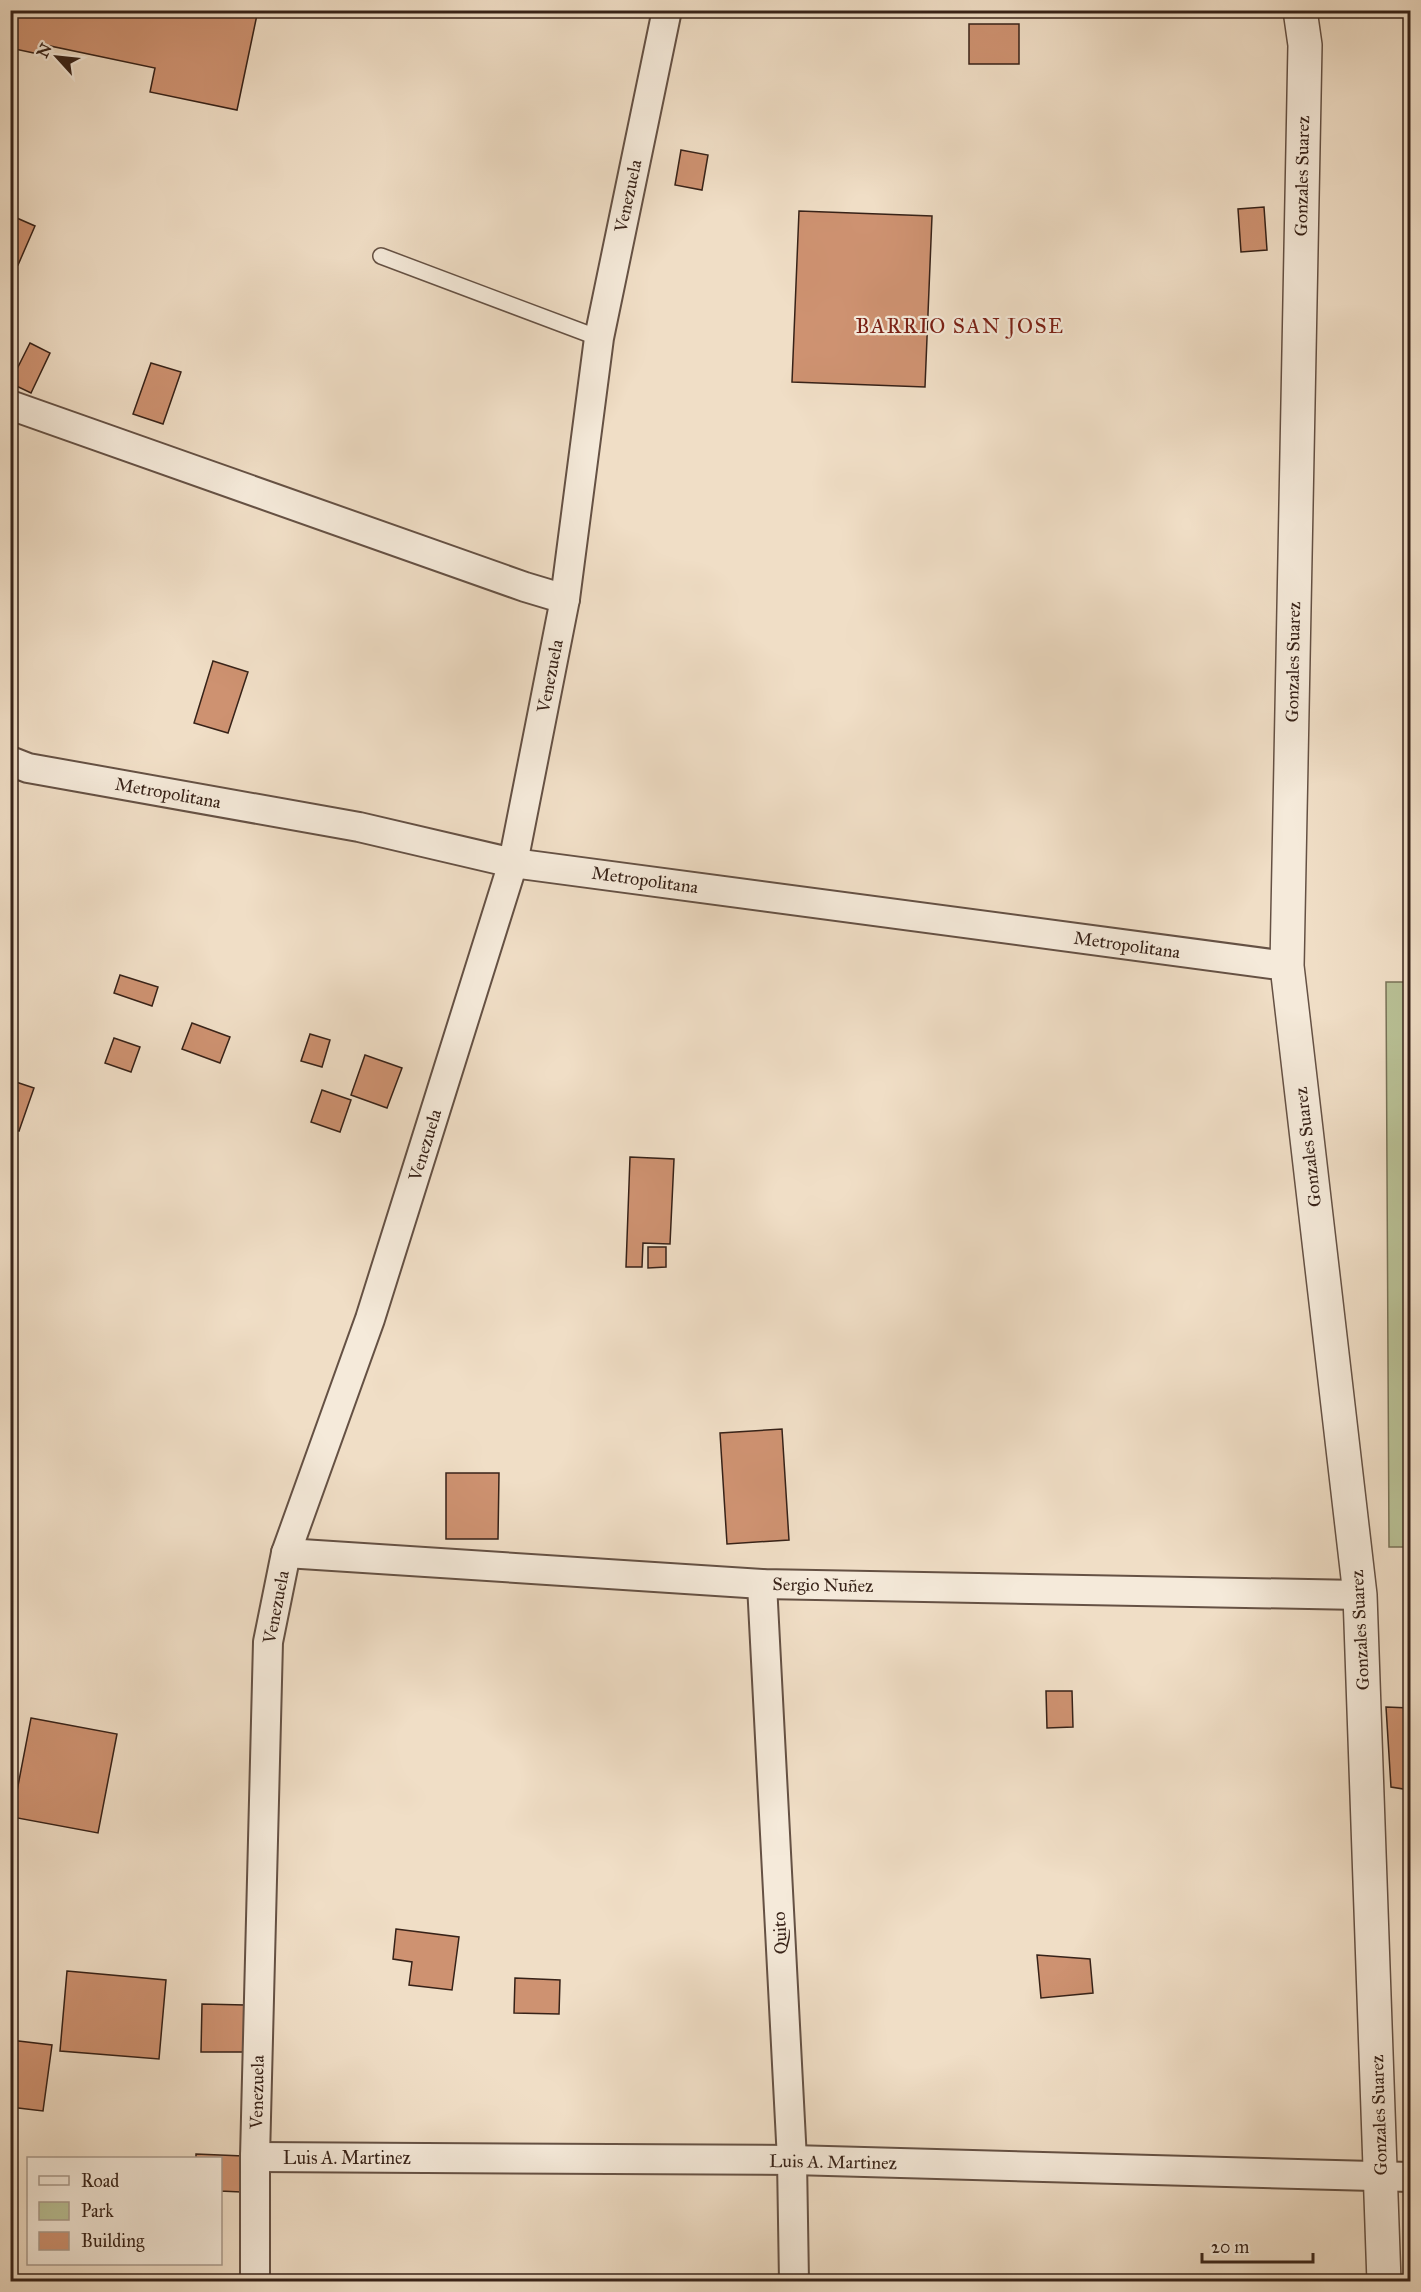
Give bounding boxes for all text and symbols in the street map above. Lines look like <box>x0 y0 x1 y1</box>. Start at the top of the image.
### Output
north arrow <box>27 27 87 87</box>
text: N <box>33 40 56 61</box>
street label: Gonzales Suarez <box>1290 115 1314 237</box>
street label: Venezuela <box>609 157 647 235</box>
district label: BARRIO SAN JOSE <box>855 313 1065 339</box>
street label: Gonzales Suarez <box>1281 601 1305 723</box>
street label: Venezuela <box>532 637 568 715</box>
street label: Metropolitana <box>113 773 223 813</box>
street label: Metropolitana <box>590 862 700 898</box>
street label: Metropolitana <box>1072 927 1182 963</box>
street label: Gonzales Suarez <box>1290 1086 1326 1208</box>
street label: Venezuela <box>403 1106 446 1184</box>
street label: Venezuela <box>258 1568 294 1646</box>
street label: Gonzales Suarez <box>1346 1569 1374 1691</box>
street label: Sergio Nuñez <box>772 1573 874 1598</box>
street label: Quito <box>768 1911 792 1955</box>
street label: Venezuela <box>245 2054 269 2130</box>
street label: Gonzales Suarez <box>1366 2054 1392 2176</box>
street label: Luis A. Martinez <box>283 2147 411 2169</box>
street label: Luis A. Martinez <box>769 2150 897 2174</box>
legend <box>27 2157 222 2265</box>
text: Road <box>81 2170 119 2192</box>
text: Park <box>81 2200 114 2222</box>
scale bar <box>1202 2226 1313 2264</box>
text: Building <box>81 2230 145 2253</box>
text: 20 m <box>1211 2236 1249 2258</box>

